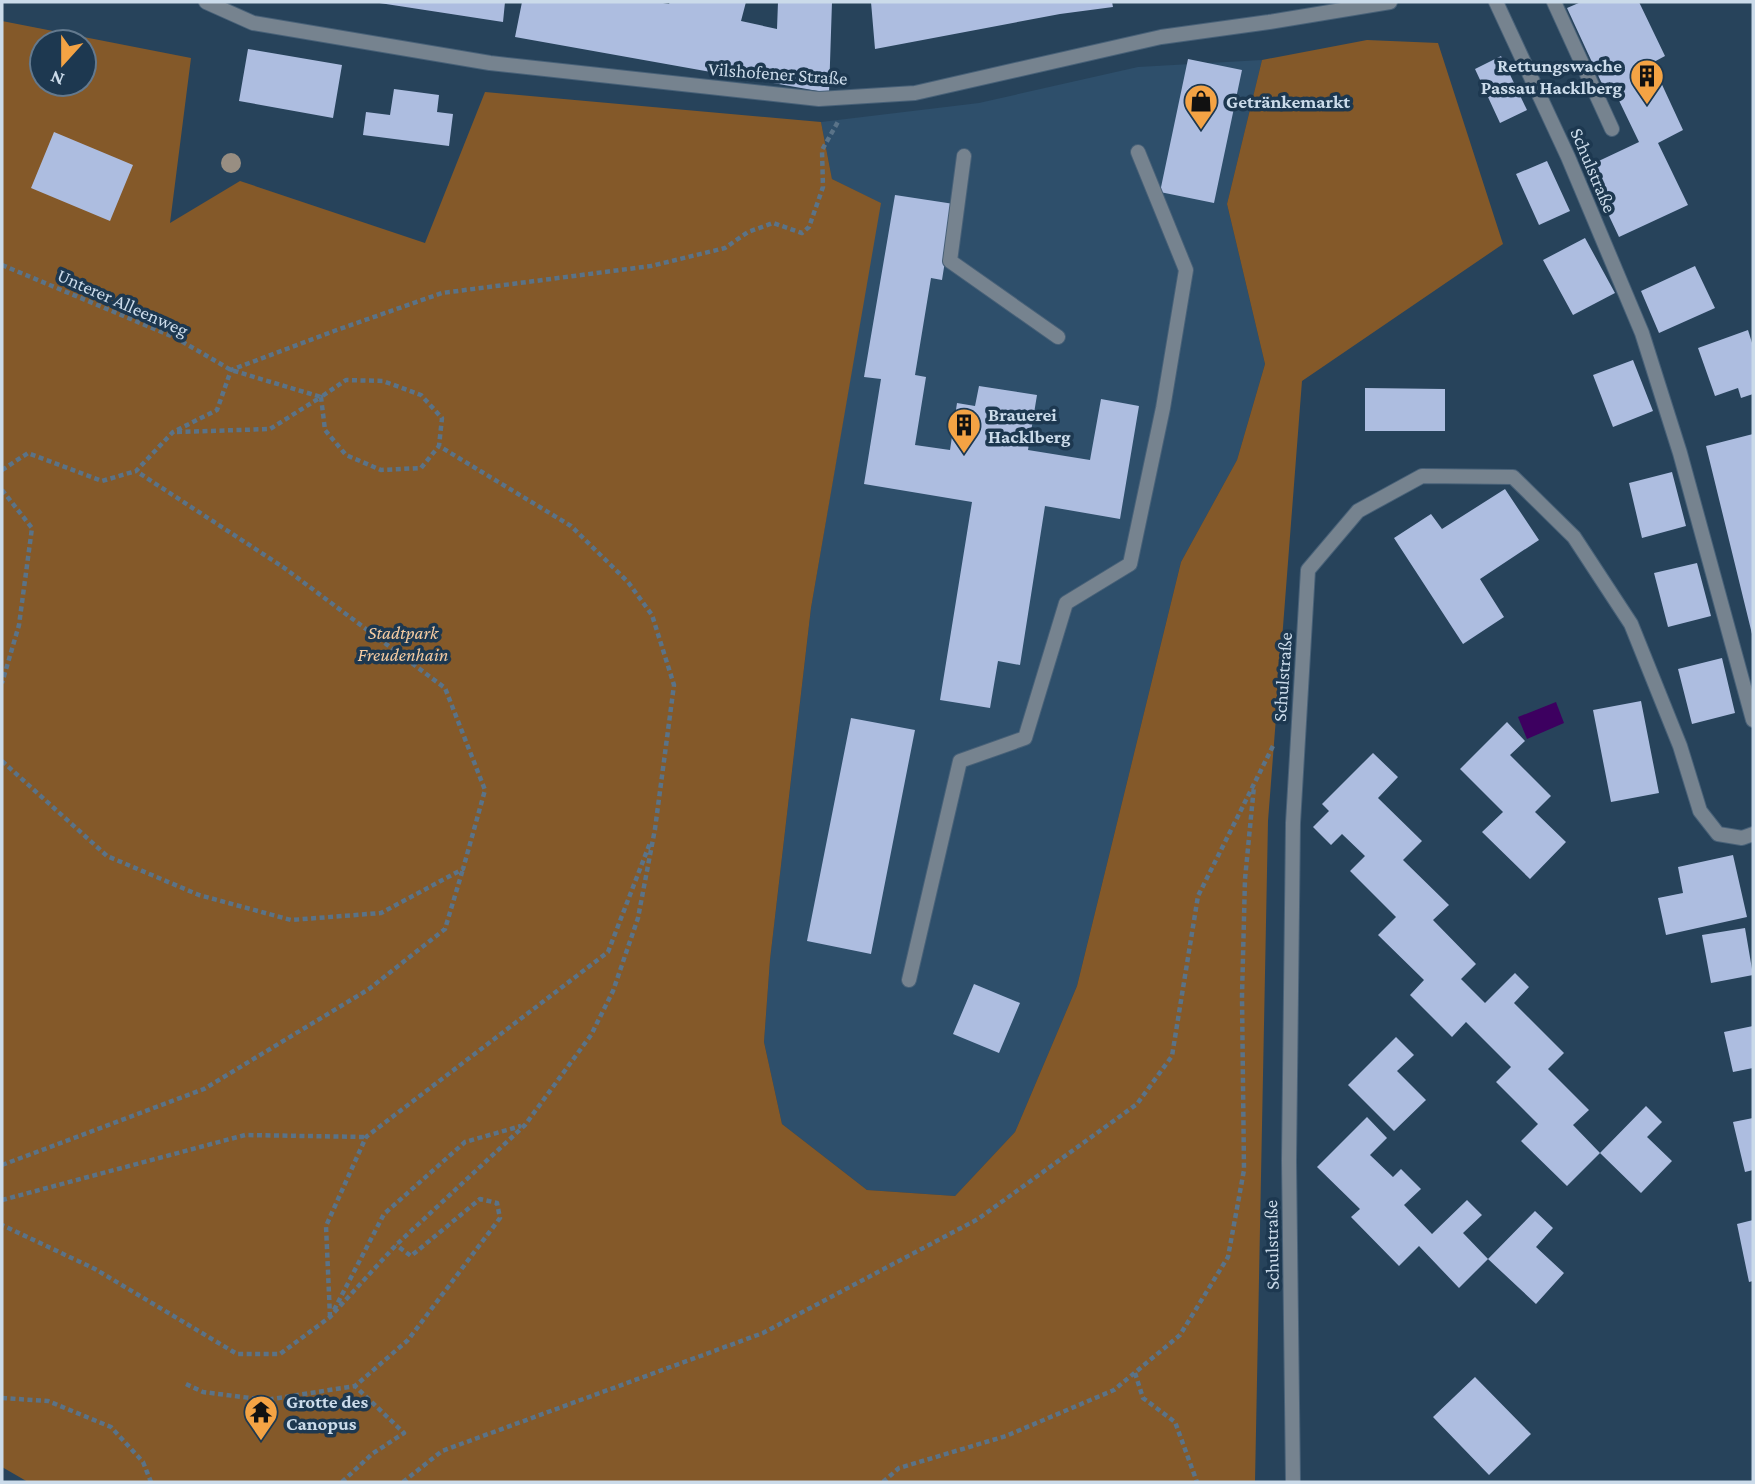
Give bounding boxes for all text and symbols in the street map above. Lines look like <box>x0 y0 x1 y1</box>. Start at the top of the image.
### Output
north arrow <box>28 28 98 98</box>
place label: Rettungswache Passau Hacklberg <box>1481 55 1622 98</box>
building icon: Rettungswache Passau Hacklberg <box>1628 57 1666 106</box>
street label: Vilshofener Straße <box>708 58 848 89</box>
text: N <box>47 66 67 91</box>
shop icon: Getränkemarkt <box>1182 82 1220 131</box>
place label: Getränkemarkt <box>1226 91 1350 112</box>
street label: Schulstraße <box>1566 125 1621 216</box>
street label: Unterer Alleenweg <box>54 264 191 341</box>
place label: Brauerei Hacklberg <box>988 404 1071 447</box>
building icon: Brauerei Hacklberg <box>945 406 983 455</box>
park label: Stadtpark Freudenhain <box>358 622 448 665</box>
street label: Schulstraße <box>1269 632 1296 723</box>
street label: Schulstraße <box>1260 1200 1283 1290</box>
place label: Grotte des Canopus <box>286 1391 368 1434</box>
temple icon: Grotte des Canopus <box>242 1393 280 1442</box>

